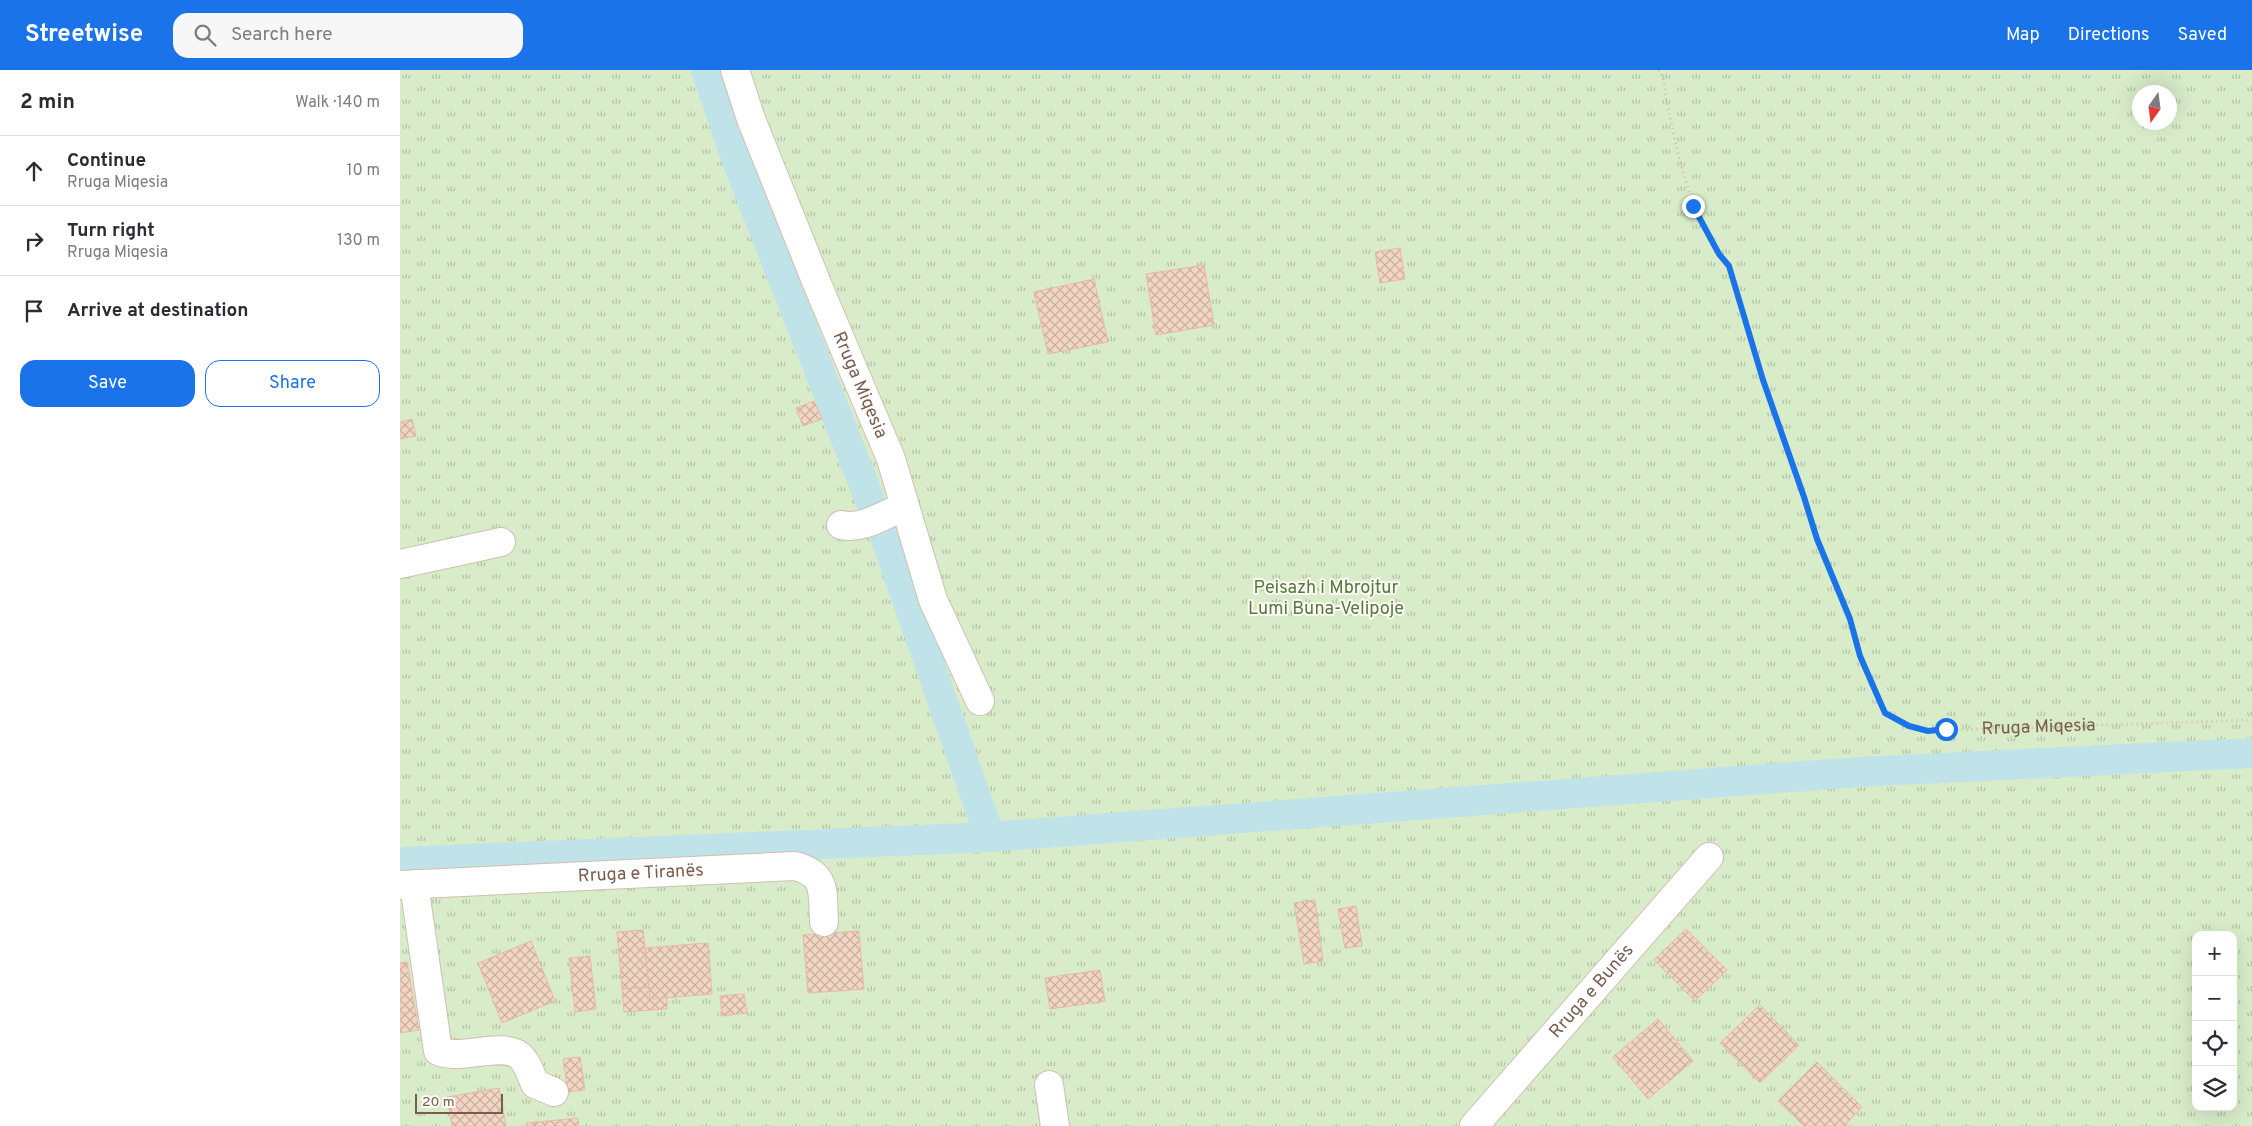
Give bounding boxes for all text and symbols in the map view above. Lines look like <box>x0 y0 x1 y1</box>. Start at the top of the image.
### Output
search box <box>173 13 523 58</box>
text: Streetwise <box>25 20 143 50</box>
icon: search <box>191 21 219 49</box>
text: Search here <box>231 23 333 47</box>
text: Map <box>2006 24 2040 47</box>
text: Directions <box>2068 24 2150 47</box>
text: Saved <box>2178 24 2227 47</box>
north arrow <box>2132 85 2177 130</box>
text: 2 min <box>20 89 75 116</box>
text: Walk · 140 m <box>295 93 380 113</box>
text: Continue <box>67 149 146 173</box>
icon: ahead <box>20 157 48 185</box>
text: 10 m <box>346 161 380 181</box>
text: Rruga Miqesia <box>67 173 168 193</box>
route end <box>1682 195 1705 218</box>
text: Turn right <box>67 219 155 243</box>
icon: right <box>20 227 48 255</box>
text: 130 m <box>337 231 380 251</box>
text: Rruga Miqesia <box>67 243 168 263</box>
icon: arrive <box>20 297 48 325</box>
text: Arrive at destination <box>67 299 248 323</box>
street label: Rruga Miqesia <box>827 328 893 442</box>
button: Save <box>20 360 195 407</box>
button: Share <box>205 360 380 407</box>
park label: Peisazh i Mbrojtur Lumi Buna-Velipoje <box>1248 577 1404 621</box>
street label: Rruga Miqesia <box>1981 714 2096 741</box>
route start <box>1935 718 1958 741</box>
street label: Rruga e Tiranës <box>577 859 704 888</box>
map controls <box>2192 931 2237 1111</box>
button: + <box>2192 931 2237 976</box>
street label: Rruga e Bunës <box>1544 939 1639 1043</box>
button: − <box>2192 976 2237 1021</box>
button: locate <box>2192 1021 2237 1066</box>
button: layers <box>2192 1066 2237 1111</box>
scale bar <box>415 1091 502 1114</box>
text: 20 m <box>422 1094 455 1111</box>

